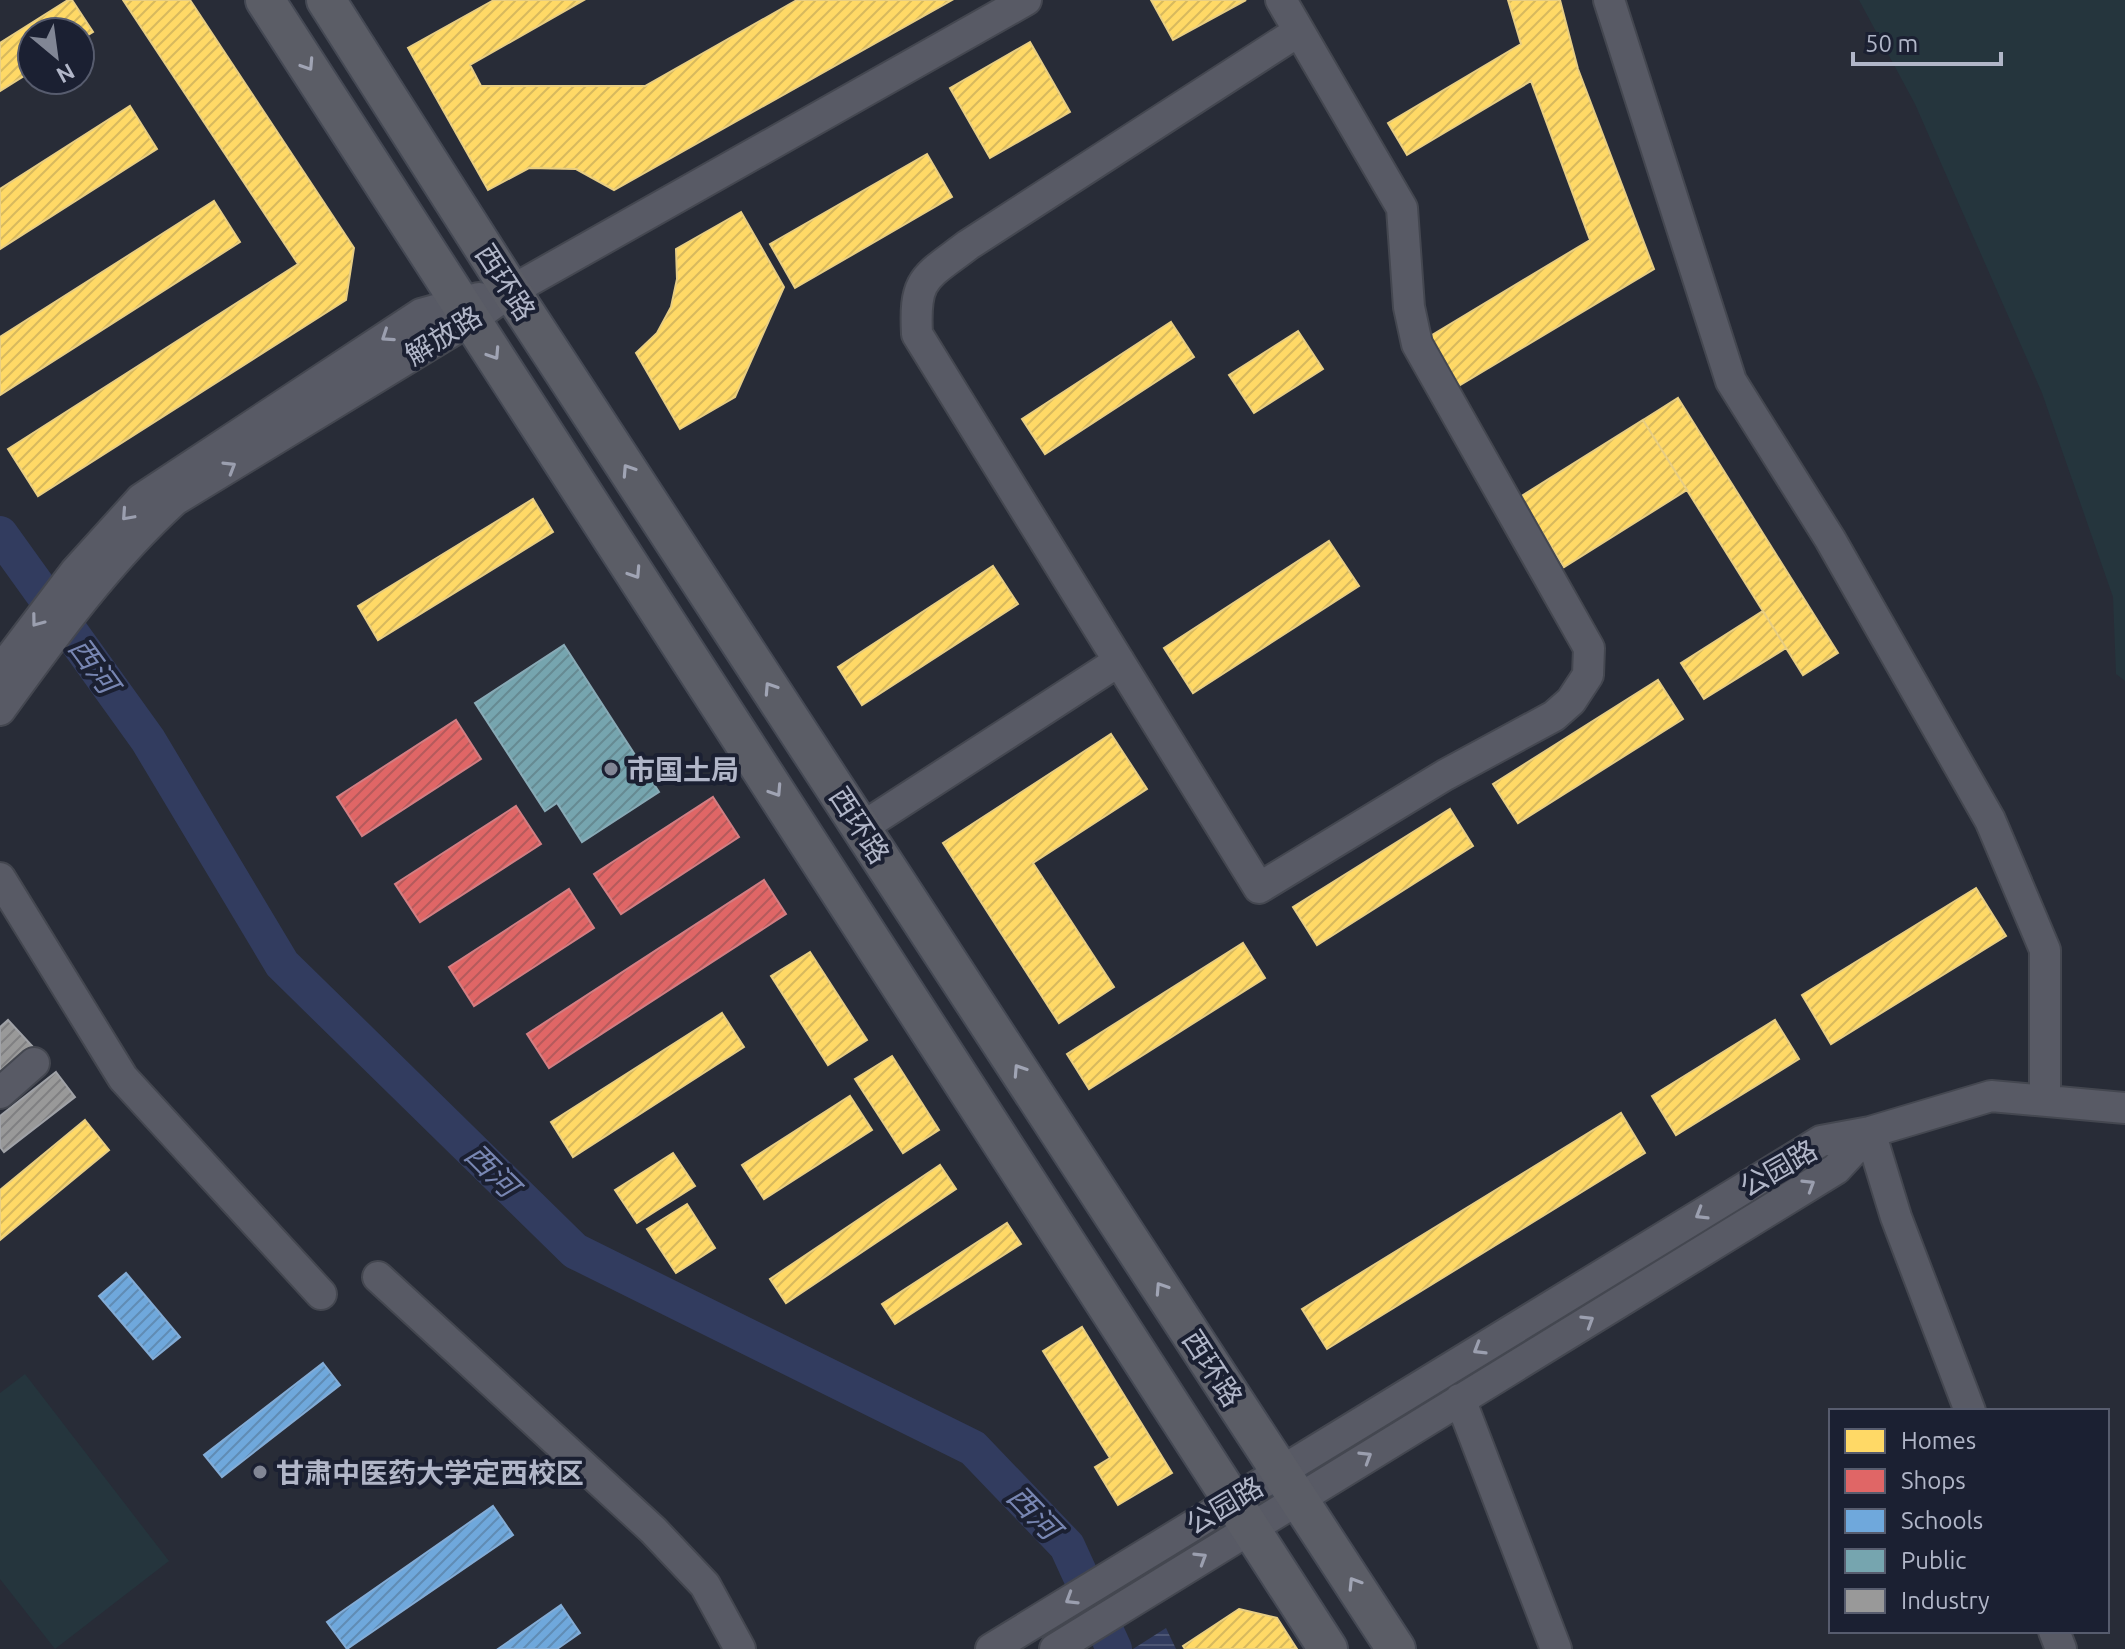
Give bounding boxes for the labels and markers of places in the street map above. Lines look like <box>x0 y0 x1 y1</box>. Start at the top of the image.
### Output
place label: 市国土局 <box>627 754 739 785</box>
marker: 市国土局 <box>602 760 620 778</box>
place label: 甘肃中医药大学定西校区 <box>276 1457 584 1488</box>
marker: 甘肃中医药大学定西校区 <box>251 1463 269 1481</box>

